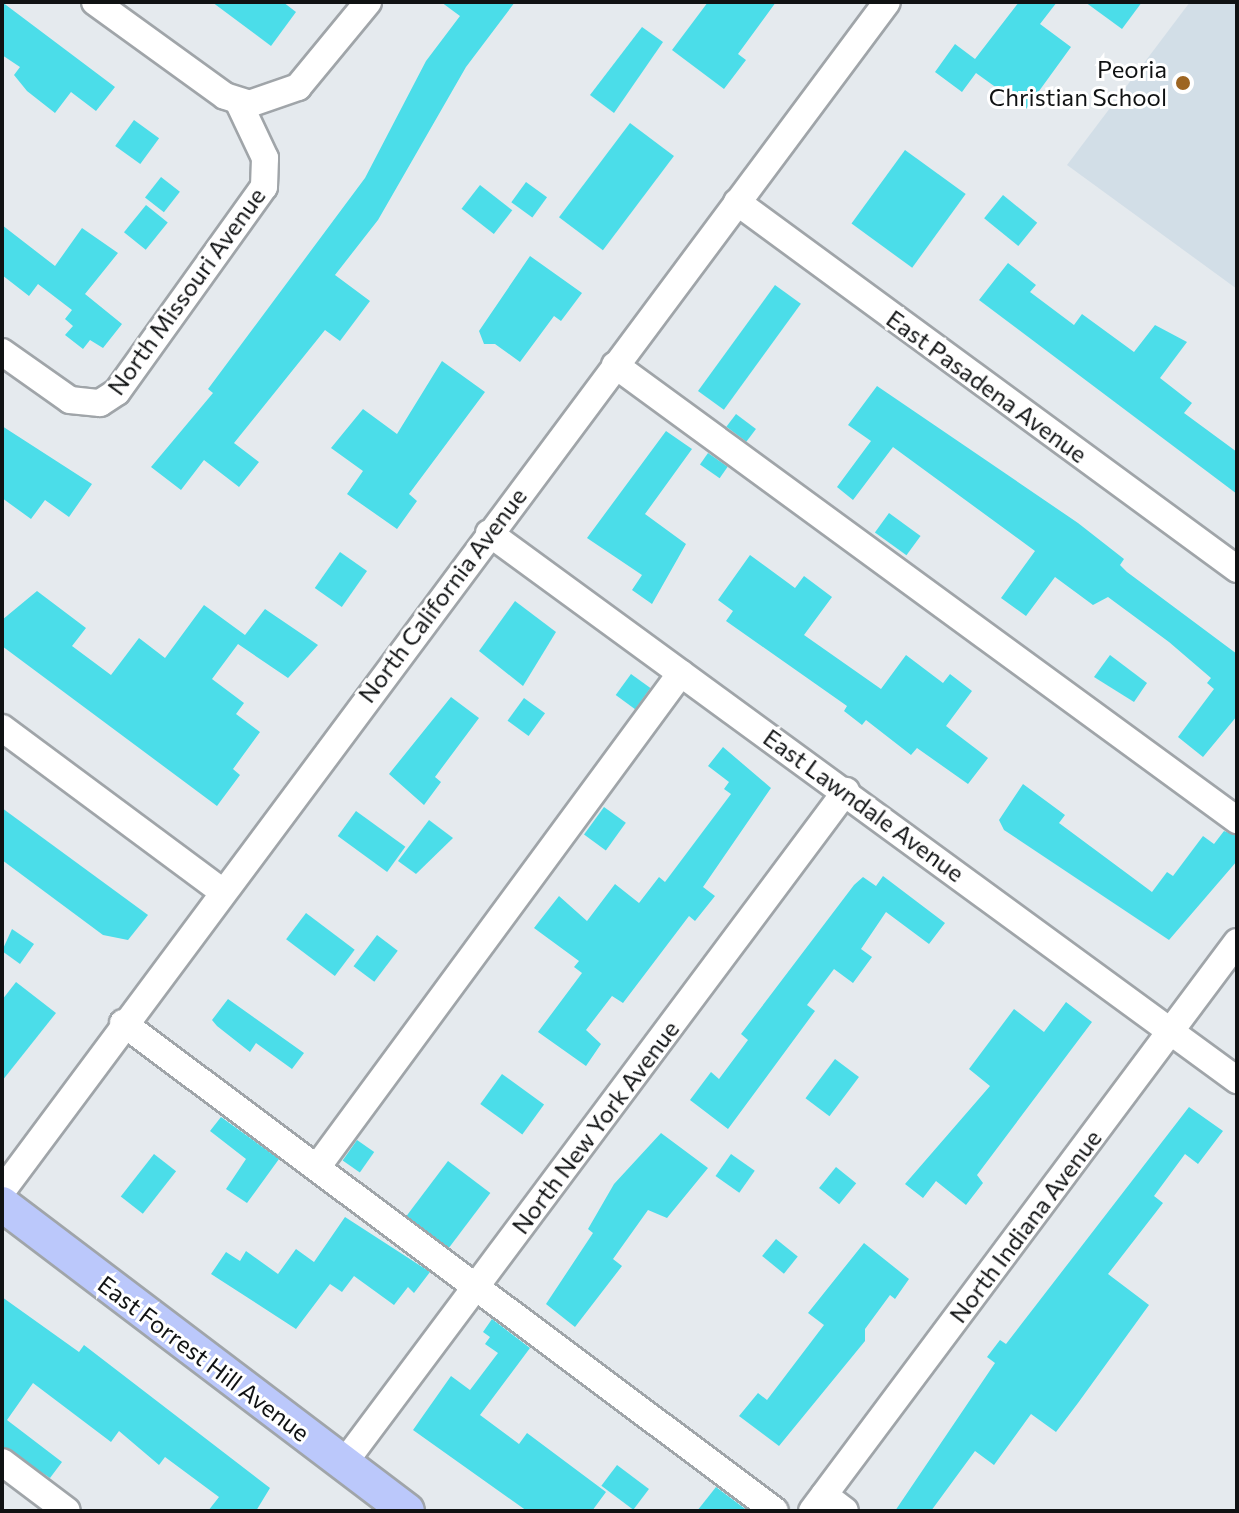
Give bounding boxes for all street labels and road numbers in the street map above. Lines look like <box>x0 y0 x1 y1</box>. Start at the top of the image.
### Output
street label: North Missouri Avenue <box>101 182 271 400</box>
street label: East Pasadena Avenue <box>881 304 1093 468</box>
street label: North California Avenue <box>352 482 532 708</box>
street label: East Lawndale Avenue <box>758 723 970 887</box>
street label: North New York Avenue <box>505 1015 685 1239</box>
street label: North Indiana Avenue <box>943 1124 1107 1328</box>
street label: East Forrest Hill Avenue <box>93 1269 315 1447</box>

